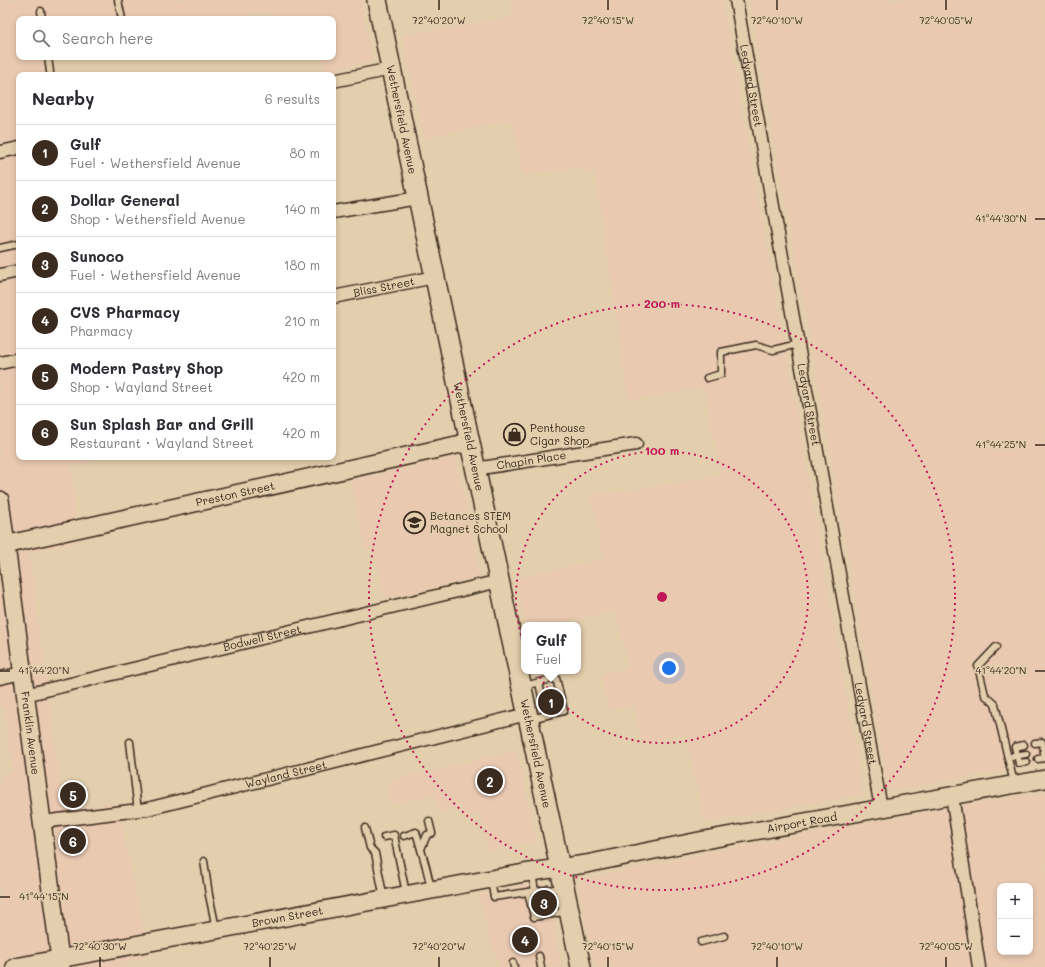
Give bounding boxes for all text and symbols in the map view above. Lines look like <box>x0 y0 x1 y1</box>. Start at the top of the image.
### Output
text: 72°40'20"W <box>412 13 466 27</box>
text: 72°40'15"W <box>582 13 634 27</box>
text: 72°40'10"W <box>751 13 803 27</box>
text: 72°40'05"W <box>919 13 973 27</box>
search box <box>16 16 336 60</box>
icon: search <box>30 27 52 49</box>
text: Search here <box>62 28 153 48</box>
street label: Ledyard Street <box>737 43 767 128</box>
street label: Wethersfield Avenue <box>384 63 421 175</box>
text: Nearby <box>32 87 94 109</box>
text: 6 results <box>265 90 320 107</box>
text: Gulf <box>70 134 101 154</box>
text: 1 <box>42 144 48 161</box>
text: 80 m <box>290 144 320 161</box>
text: Fuel · Wethersfield Avenue <box>70 154 241 171</box>
text: Dollar General <box>70 190 180 210</box>
text: 2 <box>41 200 49 217</box>
text: 140 m <box>284 200 320 217</box>
text: Shop · Wethersfield Avenue <box>70 210 246 227</box>
text: 41°44'30"N <box>975 211 1027 225</box>
text: Sunoco <box>70 246 124 266</box>
text: 3 <box>41 256 49 273</box>
text: 180 m <box>284 256 320 273</box>
text: Fuel · Wethersfield Avenue <box>70 266 241 283</box>
street label: Bliss Street <box>352 273 416 300</box>
text: 200 m <box>644 295 680 311</box>
text: CVS Pharmacy <box>70 302 180 322</box>
text: 4 <box>41 312 49 329</box>
text: 210 m <box>284 312 320 329</box>
text: Pharmacy <box>70 322 133 339</box>
text: Modern Pastry Shop <box>70 358 223 378</box>
street label: Ledyard Street <box>794 362 824 447</box>
text: 5 <box>41 368 49 385</box>
text: 420 m <box>283 368 320 385</box>
text: Shop · Wayland Street <box>70 378 213 395</box>
street label: Wethersfield Avenue <box>450 380 488 492</box>
text: Sun Splash Bar and Grill <box>70 414 254 434</box>
place label: Penthouse Cigar Shop <box>530 420 589 448</box>
shop icon: Penthouse Cigar Shop <box>502 421 528 447</box>
text: 6 <box>41 424 49 441</box>
text: 420 m <box>283 424 320 441</box>
text: Restaurant · Wayland Street <box>70 434 254 451</box>
text: 41°44'25"N <box>976 437 1026 451</box>
text: 100 m <box>645 442 679 458</box>
street label: Chapin Place <box>495 447 567 473</box>
street label: Preston Street <box>194 477 276 509</box>
place label: Betances STEM Magnet School <box>430 508 511 536</box>
school or university icon: Betances STEM Magnet School <box>401 509 427 535</box>
centre of rings <box>655 590 669 604</box>
street label: Bodwell Street <box>222 621 303 654</box>
popup <box>521 622 581 674</box>
text: Gulf <box>536 630 566 650</box>
text: Fuel <box>536 650 561 667</box>
your location <box>659 658 679 678</box>
text: 41°44'20"N <box>19 663 69 677</box>
text: 41°44'20"N <box>976 663 1026 677</box>
street label: Ledyard Street <box>852 681 881 766</box>
pin: 1 <box>538 687 564 717</box>
street label: Franklin Avenue <box>18 690 44 776</box>
street label: Wethersfield Avenue <box>517 697 555 809</box>
street label: Wayland Street <box>243 756 328 791</box>
pin: 2 <box>477 766 503 796</box>
pin: 5 <box>60 780 86 810</box>
street label: Airport Road <box>765 808 838 836</box>
pin: 6 <box>60 826 86 856</box>
map controls <box>997 883 1033 955</box>
button: + <box>997 883 1033 919</box>
pin: 3 <box>531 888 557 918</box>
text: 41°44'15"N <box>19 889 69 903</box>
street label: Brown Street <box>250 902 324 930</box>
button: − <box>997 919 1033 955</box>
pin: 4 <box>512 925 538 955</box>
text: 72°40'30"W <box>73 939 127 953</box>
text: 72°40'25"W <box>244 939 297 953</box>
text: 72°40'20"W <box>412 939 466 953</box>
text: 72°40'15"W <box>582 939 634 953</box>
text: 72°40'10"W <box>751 939 803 953</box>
text: 72°40'05"W <box>919 939 973 953</box>

